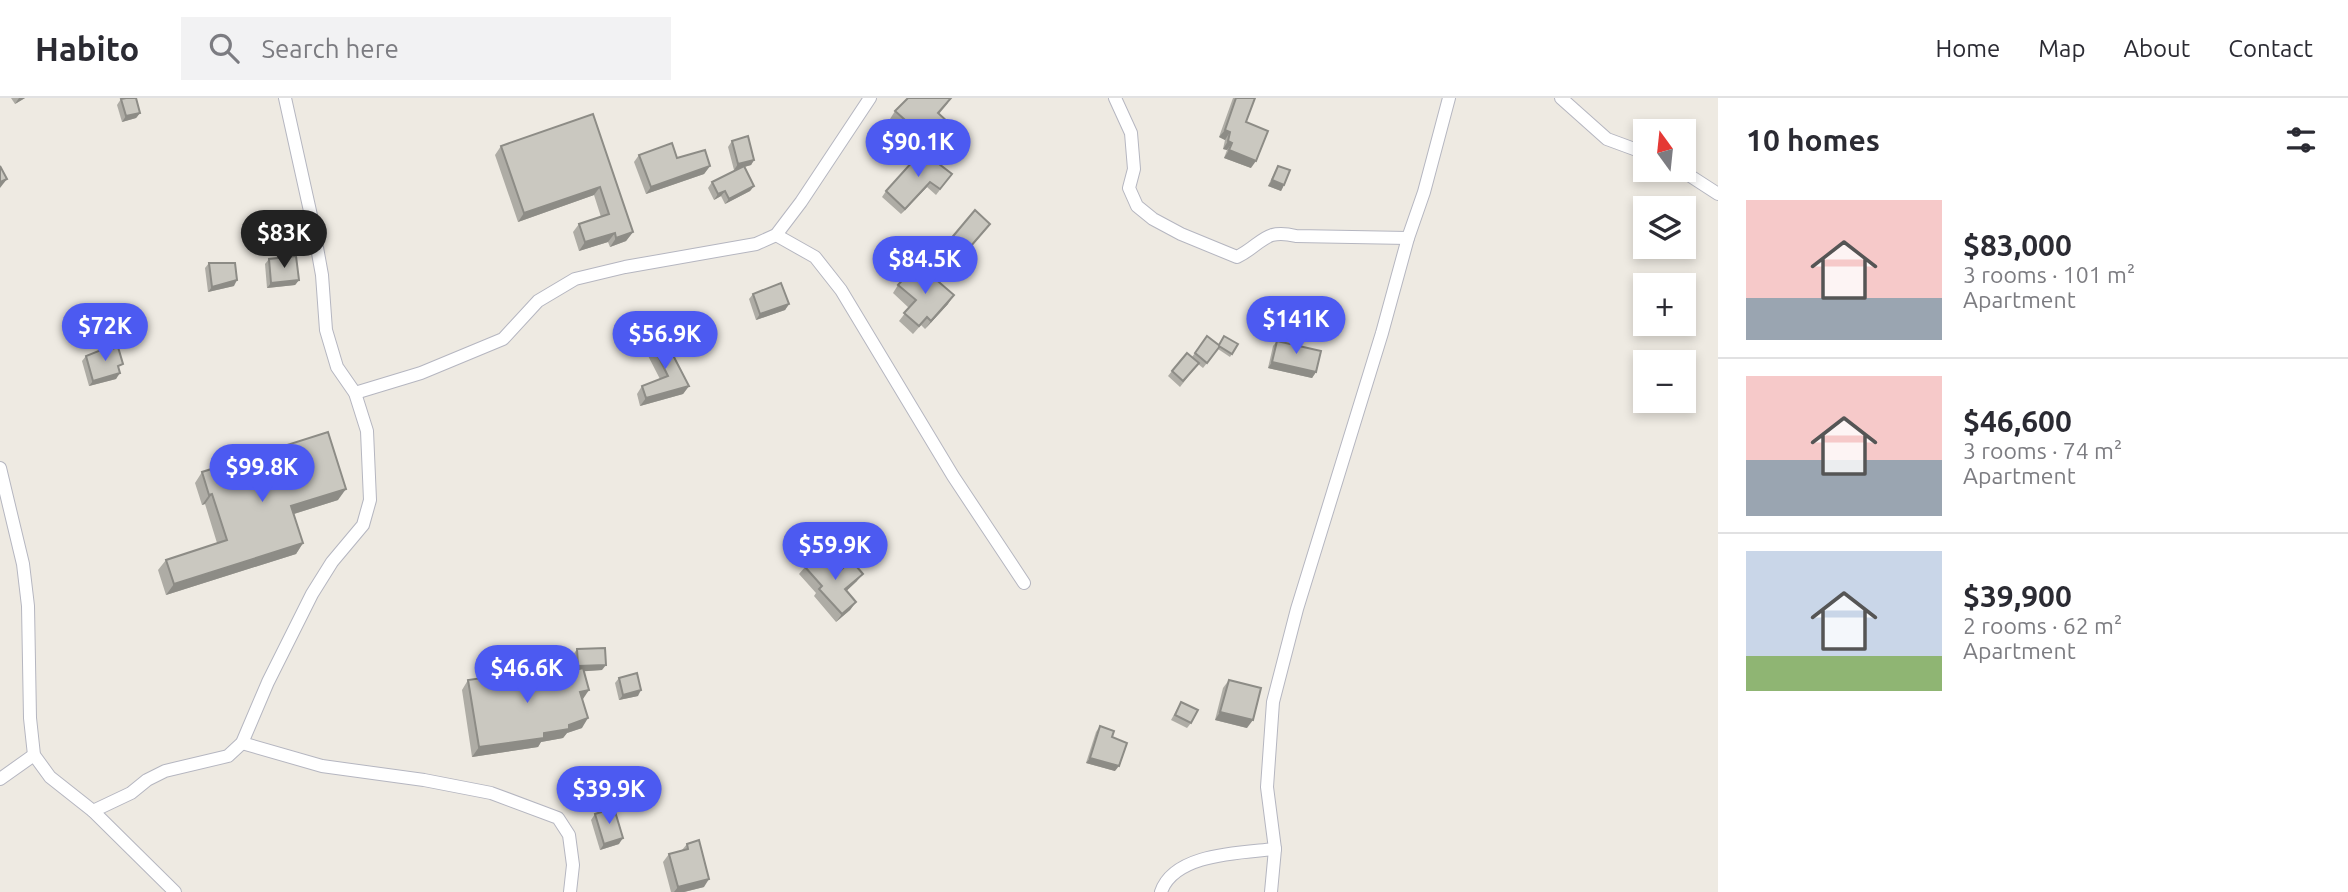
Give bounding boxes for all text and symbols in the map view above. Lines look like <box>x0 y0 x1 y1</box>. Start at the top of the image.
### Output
search box <box>181 17 671 80</box>
icon: search <box>205 29 243 67</box>
text: Habito <box>35 30 139 67</box>
text: Search here <box>261 34 399 63</box>
text: Home <box>1935 35 2000 62</box>
text: Map <box>2038 35 2085 62</box>
text: About <box>2123 35 2190 62</box>
text: Contact <box>2228 35 2313 62</box>
north arrow <box>1633 119 1696 182</box>
map controls <box>1633 119 1696 413</box>
pin: $90.1K <box>861 120 975 179</box>
icon: filters <box>2282 121 2320 159</box>
text: 10 homes <box>1746 123 1880 157</box>
text: $90.1K <box>882 129 954 154</box>
button: layers <box>1633 196 1696 259</box>
pin: $83K <box>243 211 325 270</box>
text: $83K <box>257 220 311 245</box>
icon: home <box>1802 228 1886 312</box>
text: $83,000 <box>1963 228 2072 262</box>
pin: $84.5K <box>868 236 982 296</box>
text: $84.5K <box>889 246 961 271</box>
text: 3 rooms · 101 m² <box>1963 262 2135 287</box>
button: + <box>1633 273 1696 336</box>
text: Apartment <box>1963 287 2076 312</box>
pin: $141K <box>1247 296 1345 356</box>
pin: $72K <box>64 303 146 363</box>
text: $141K <box>1262 306 1330 331</box>
pin: $56.9K <box>608 312 722 371</box>
text: $72K <box>78 313 132 338</box>
text: $56.9K <box>629 321 701 346</box>
button: − <box>1633 350 1696 413</box>
icon: home <box>1802 404 1886 488</box>
text: $46,600 <box>1963 404 2072 438</box>
text: 3 rooms · 74 m² <box>1963 438 2122 463</box>
pin: $99.8K <box>205 444 319 504</box>
text: $99.8K <box>226 454 298 479</box>
text: Apartment <box>1963 463 2076 488</box>
pin: $59.9K <box>778 522 892 582</box>
text: $59.9K <box>799 532 871 557</box>
icon: home <box>1802 579 1886 663</box>
text: $39,900 <box>1963 579 2072 613</box>
text: 2 rooms · 62 m² <box>1963 613 2122 638</box>
text: Apartment <box>1963 638 2076 663</box>
pin: $46.6K <box>470 646 584 705</box>
text: $46.6K <box>491 655 563 680</box>
pin: $39.9K <box>552 766 666 826</box>
text: $39.9K <box>573 776 645 801</box>

